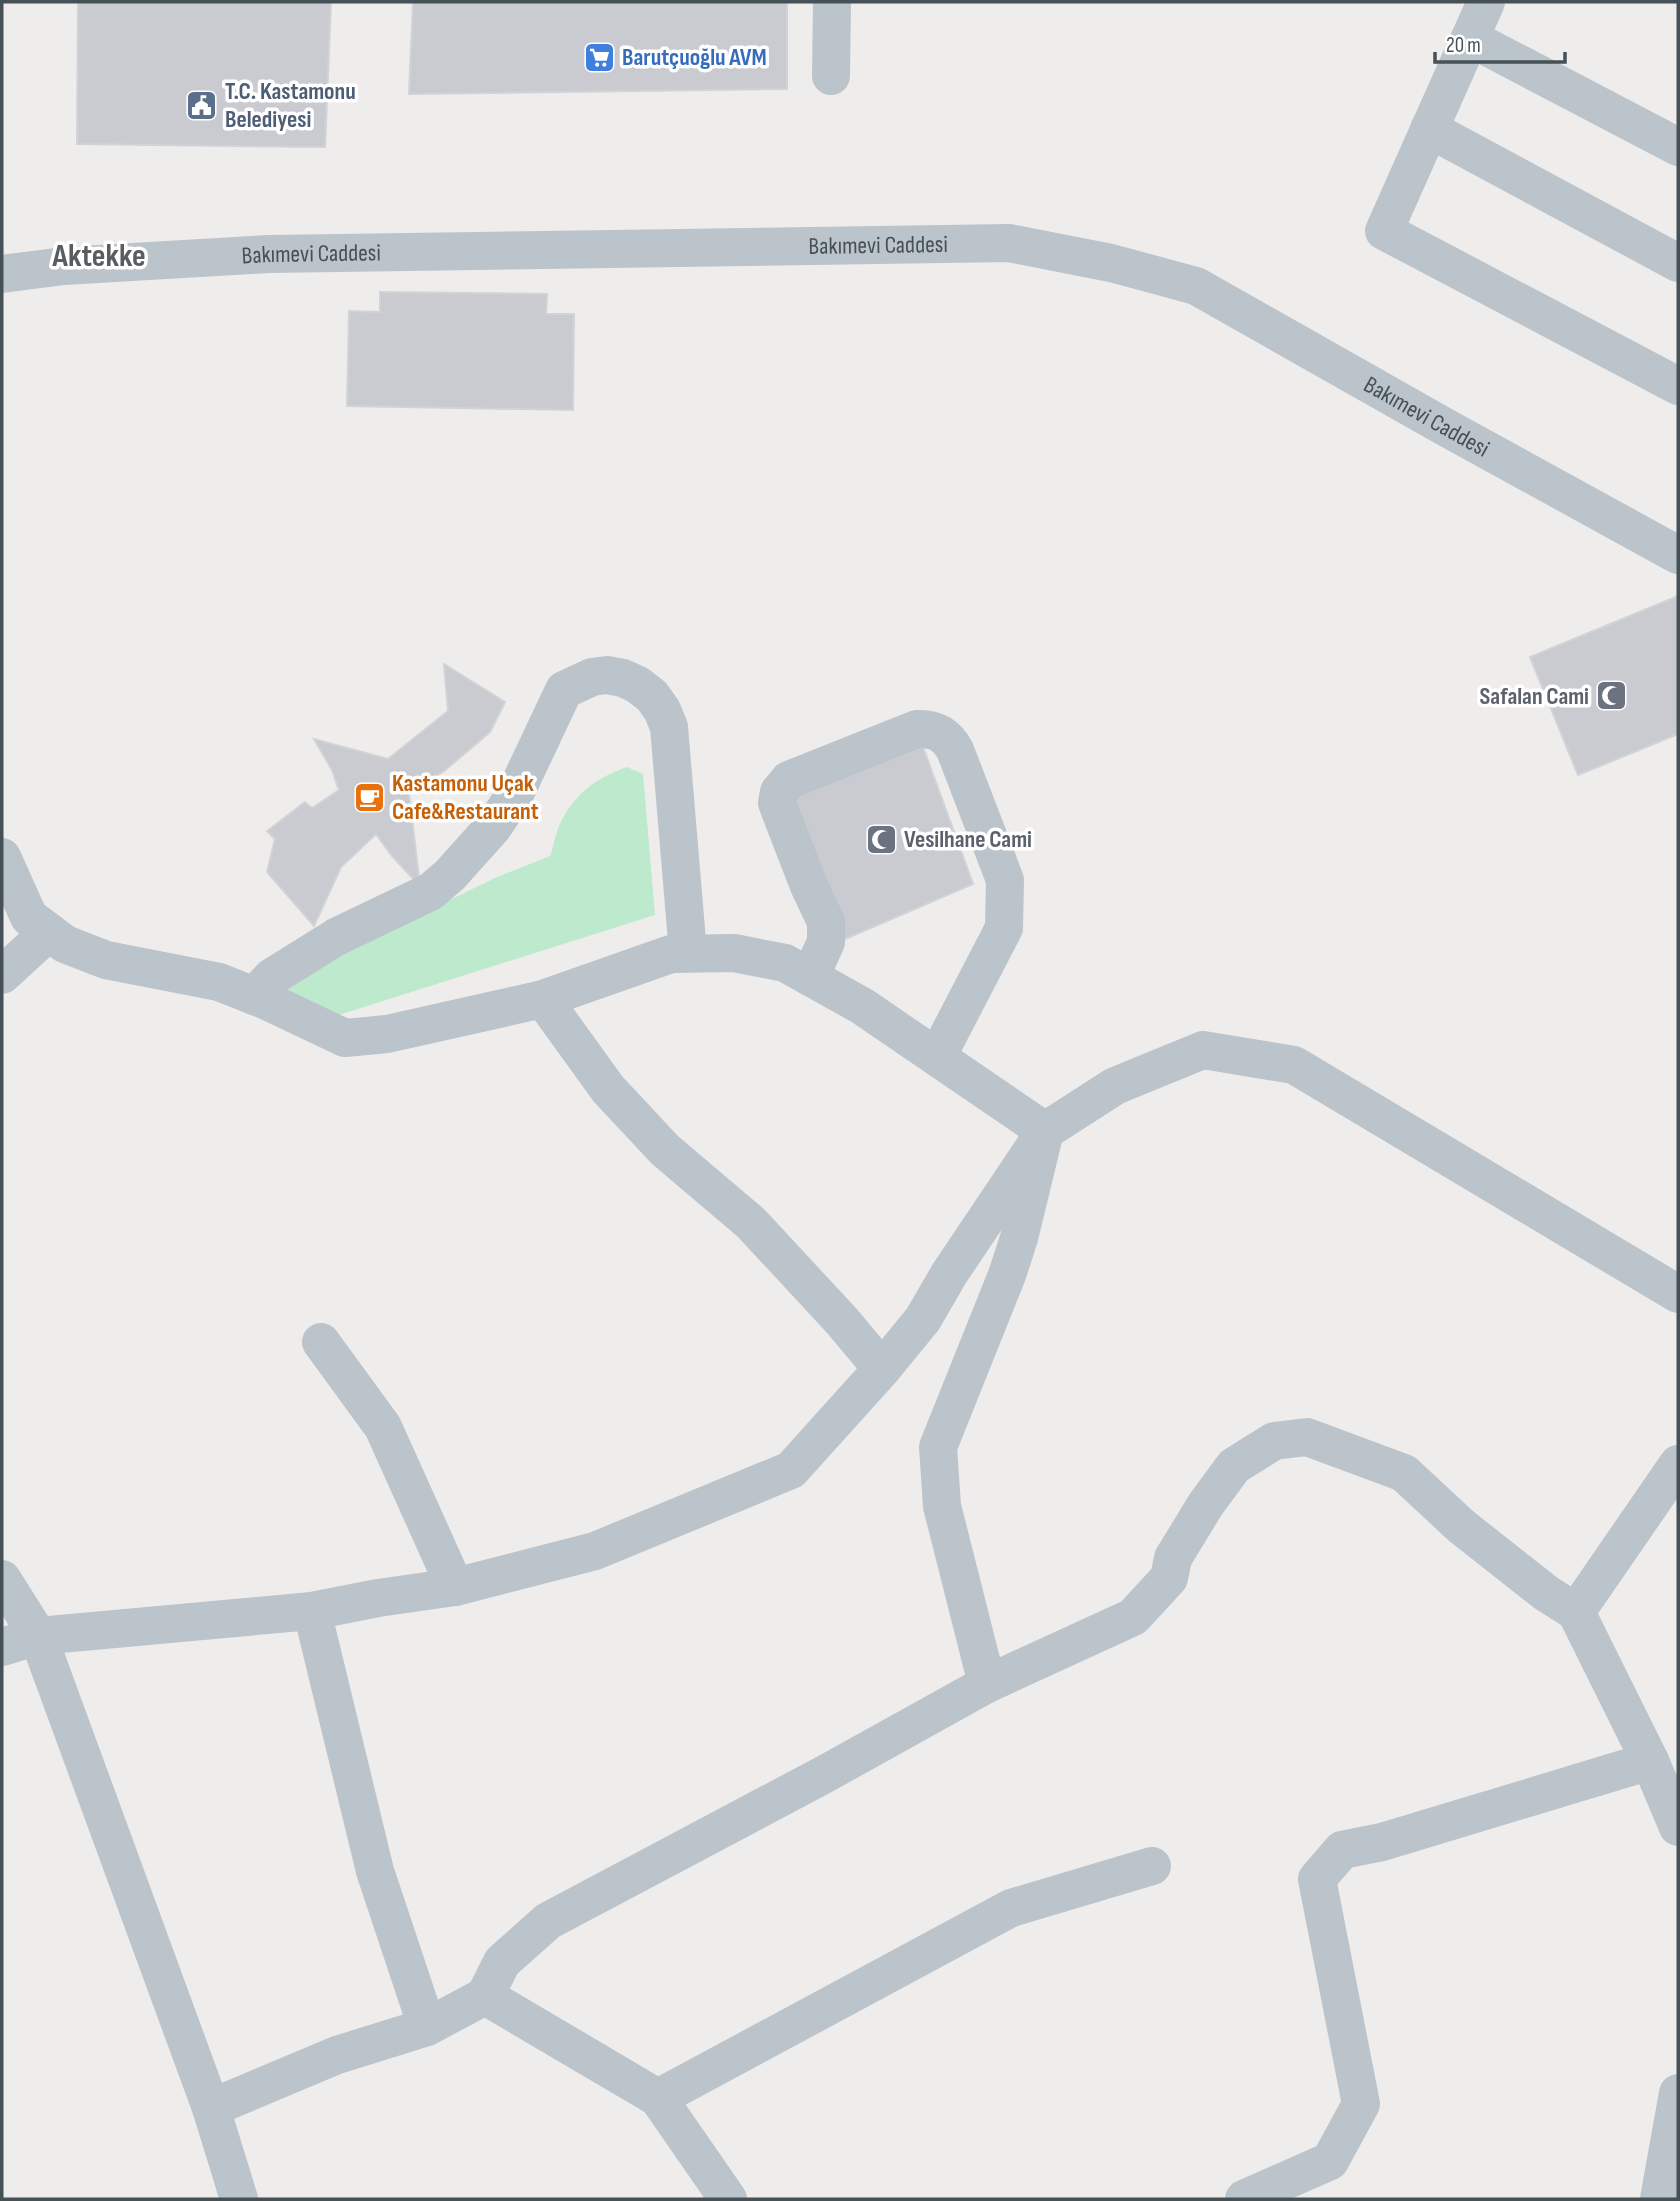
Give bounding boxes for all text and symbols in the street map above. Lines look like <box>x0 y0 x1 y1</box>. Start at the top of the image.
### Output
scale bar <box>1435 21 1564 65</box>
text: 20 m <box>1446 33 1481 58</box>
supermarket icon: Barutçuoğlu AVM <box>582 40 616 74</box>
place label: Barutçuoğlu AVM <box>622 43 767 72</box>
place label: T.C. Kastamonu Belediyesi <box>225 77 356 134</box>
public building icon: T.C. Kastamonu Belediyesi <box>185 88 219 122</box>
street label: Bakımevi Caddesi <box>808 229 948 260</box>
district label: Aktekke <box>51 237 146 276</box>
street label: Bakımevi Caddesi <box>241 238 381 270</box>
street label: Bakımevi Caddesi <box>1359 370 1495 463</box>
mosque icon: Safalan Cami <box>1595 679 1629 713</box>
place label: Safalan Cami <box>1480 682 1589 711</box>
place label: Kastamonu Uçak Cafe&Restaurant <box>392 769 539 826</box>
cafe icon: Kastamonu Uçak Cafe&Restaurant <box>352 780 386 814</box>
mosque icon: Vesilhane Cami <box>864 822 898 856</box>
place label: Vesilhane Cami <box>904 825 1032 854</box>

